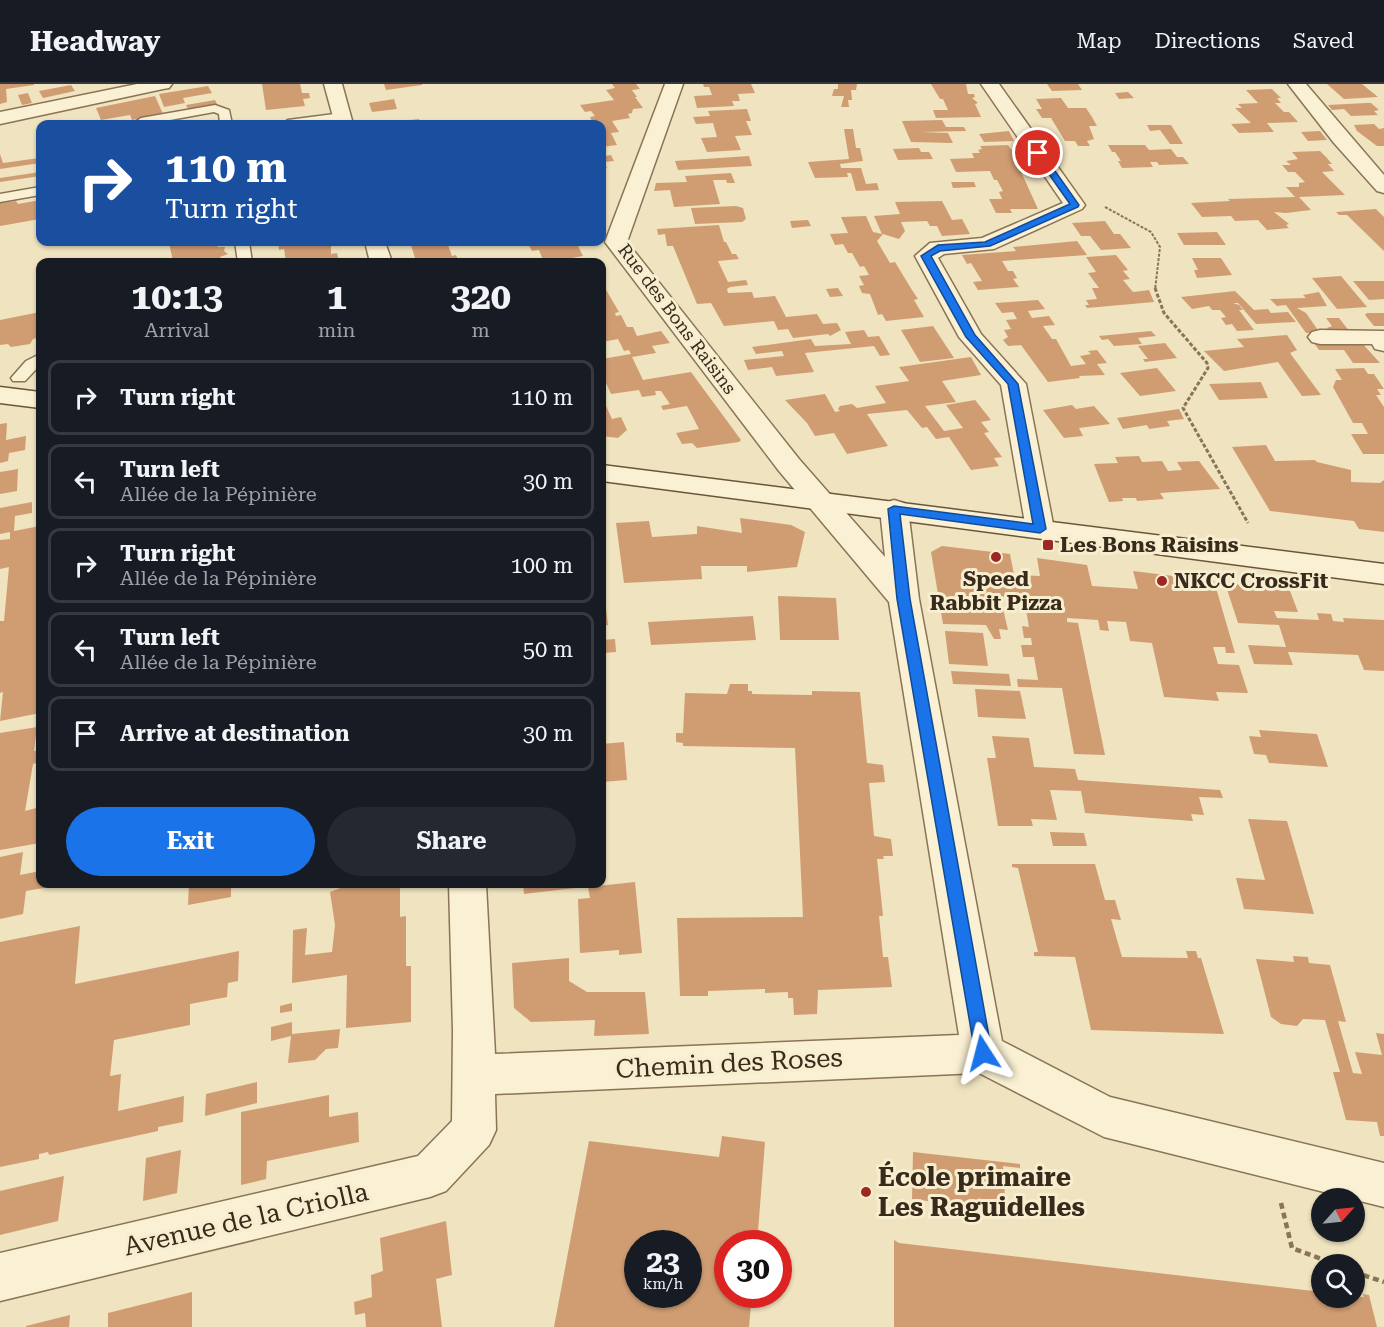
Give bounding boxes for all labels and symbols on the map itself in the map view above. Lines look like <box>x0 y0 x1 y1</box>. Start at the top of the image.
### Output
pin <box>1012 127 1063 178</box>
street label: Rue des Bons Raisins <box>614 239 741 398</box>
place label: Les Bons Raisins <box>1060 533 1239 557</box>
marker: Les Bons Raisins <box>1041 538 1055 552</box>
marker: Speed Rabbit Pizza <box>989 550 1003 564</box>
place label: Speed Rabbit Pizza <box>930 567 1063 615</box>
place label: NKCC CrossFit <box>1174 569 1329 593</box>
marker: NKCC CrossFit <box>1155 574 1169 588</box>
position arrow <box>951 1021 1015 1085</box>
street label: Chemin des Roses <box>615 1042 843 1084</box>
place label: École primaire Les Raguidelles <box>878 1161 1085 1222</box>
street label: Avenue de la Criolla <box>121 1176 371 1262</box>
marker: École primaire Les Raguidelles <box>859 1185 873 1199</box>
north arrow <box>1311 1188 1365 1242</box>
speed limit sign: 30 <box>714 1230 792 1308</box>

